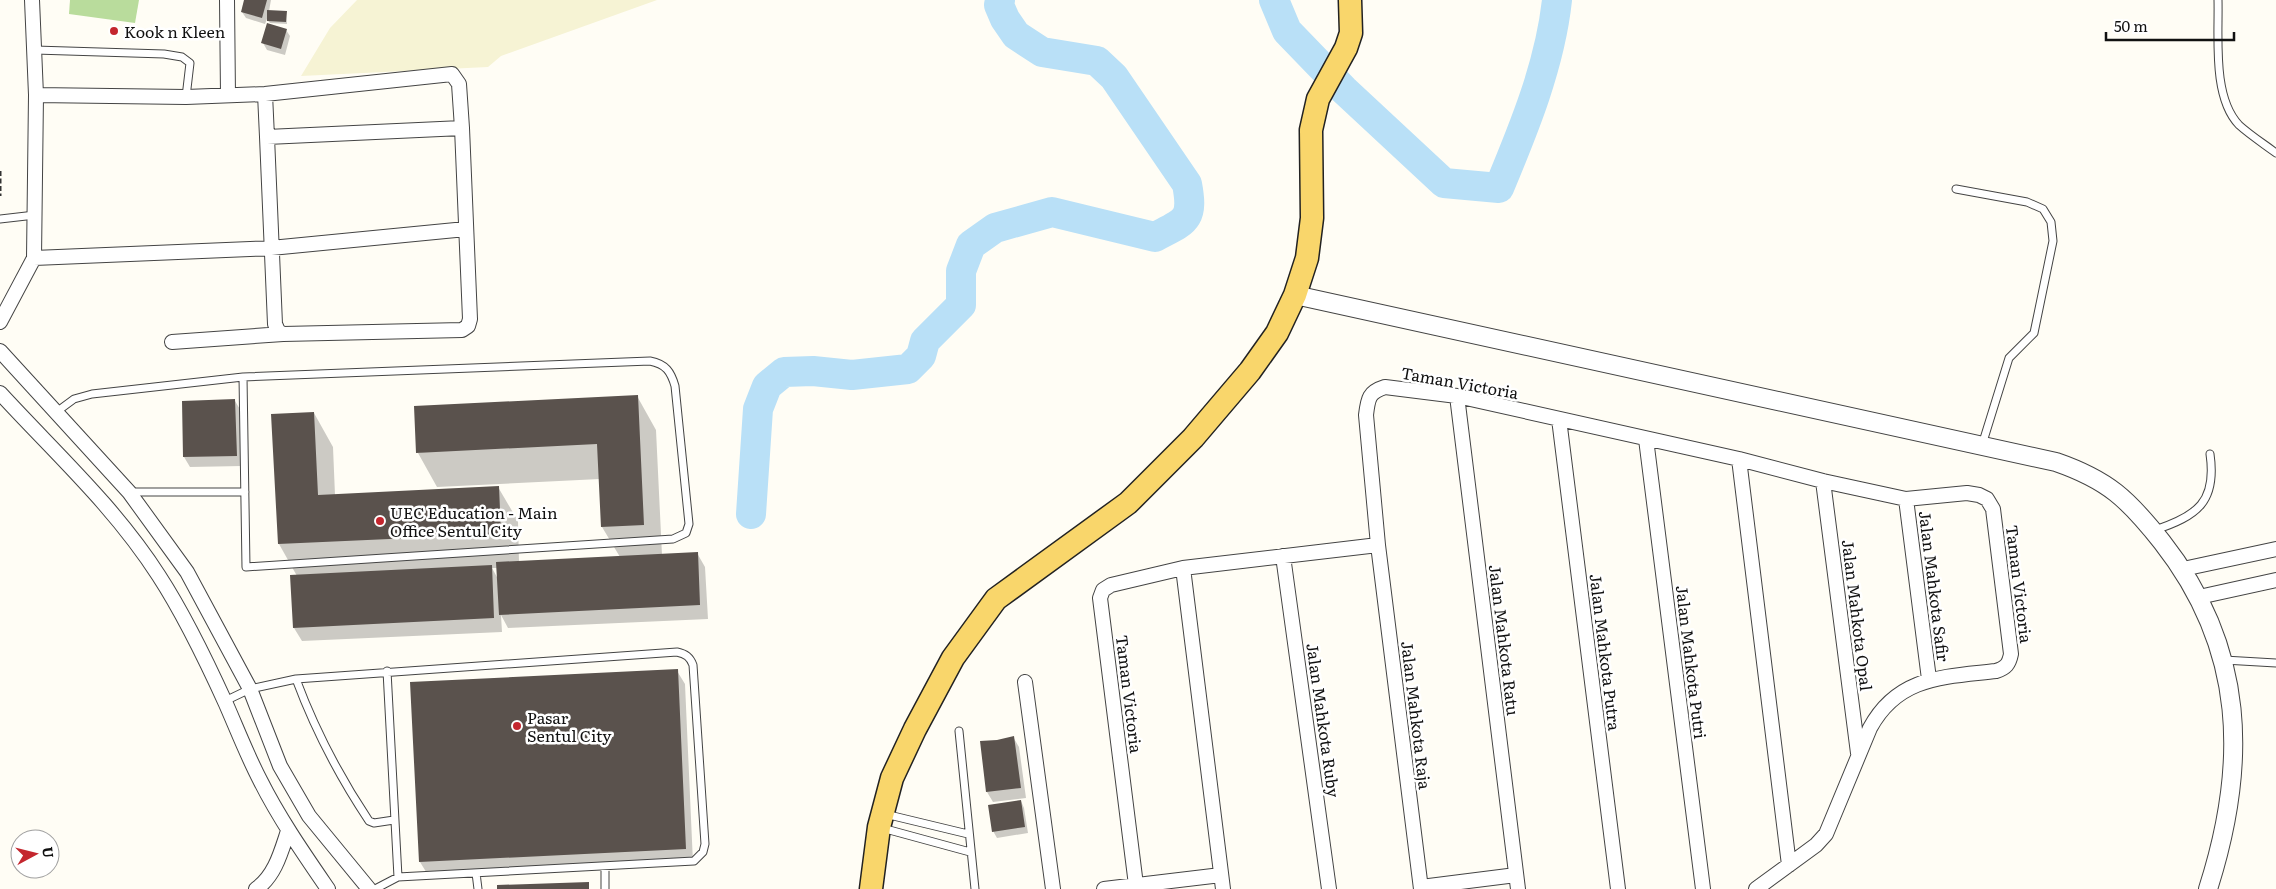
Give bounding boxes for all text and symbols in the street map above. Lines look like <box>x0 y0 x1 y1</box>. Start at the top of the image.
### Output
scale bar <box>2106 10 2234 42</box>
text: 50 m <box>2114 14 2148 37</box>
place label: Kook n Kleen <box>124 19 226 43</box>
marker: Kook n Kleen <box>108 25 120 37</box>
street label: Taman Victoria <box>1399 360 1521 404</box>
place label: UEC Education - Main Office Sentul City <box>390 500 558 542</box>
street label: Jalan Mahkota Safir <box>1914 509 1956 663</box>
marker: UEC Education - Main Office Sentul City <box>374 515 386 527</box>
street label: Taman Victoria <box>2001 524 2039 645</box>
street label: Jalan Mahkota Opal <box>1837 538 1879 692</box>
street label: Jalan Mahkota Ratu <box>1484 563 1526 717</box>
street label: Jalan Mahkota Putra <box>1584 572 1628 732</box>
street label: Jalan Mahkota Putri <box>1671 584 1713 740</box>
street label: Taman Victoria <box>1111 634 1149 755</box>
street label: Jalan Mahkota Raja <box>1396 639 1438 791</box>
street label: Jalan Mahkota Ruby <box>1301 641 1347 800</box>
place label: Pasar Sentul City <box>527 705 612 747</box>
marker: Pasar Sentul City <box>511 720 523 732</box>
north arrow <box>10 829 60 879</box>
text: U <box>38 846 59 859</box>

